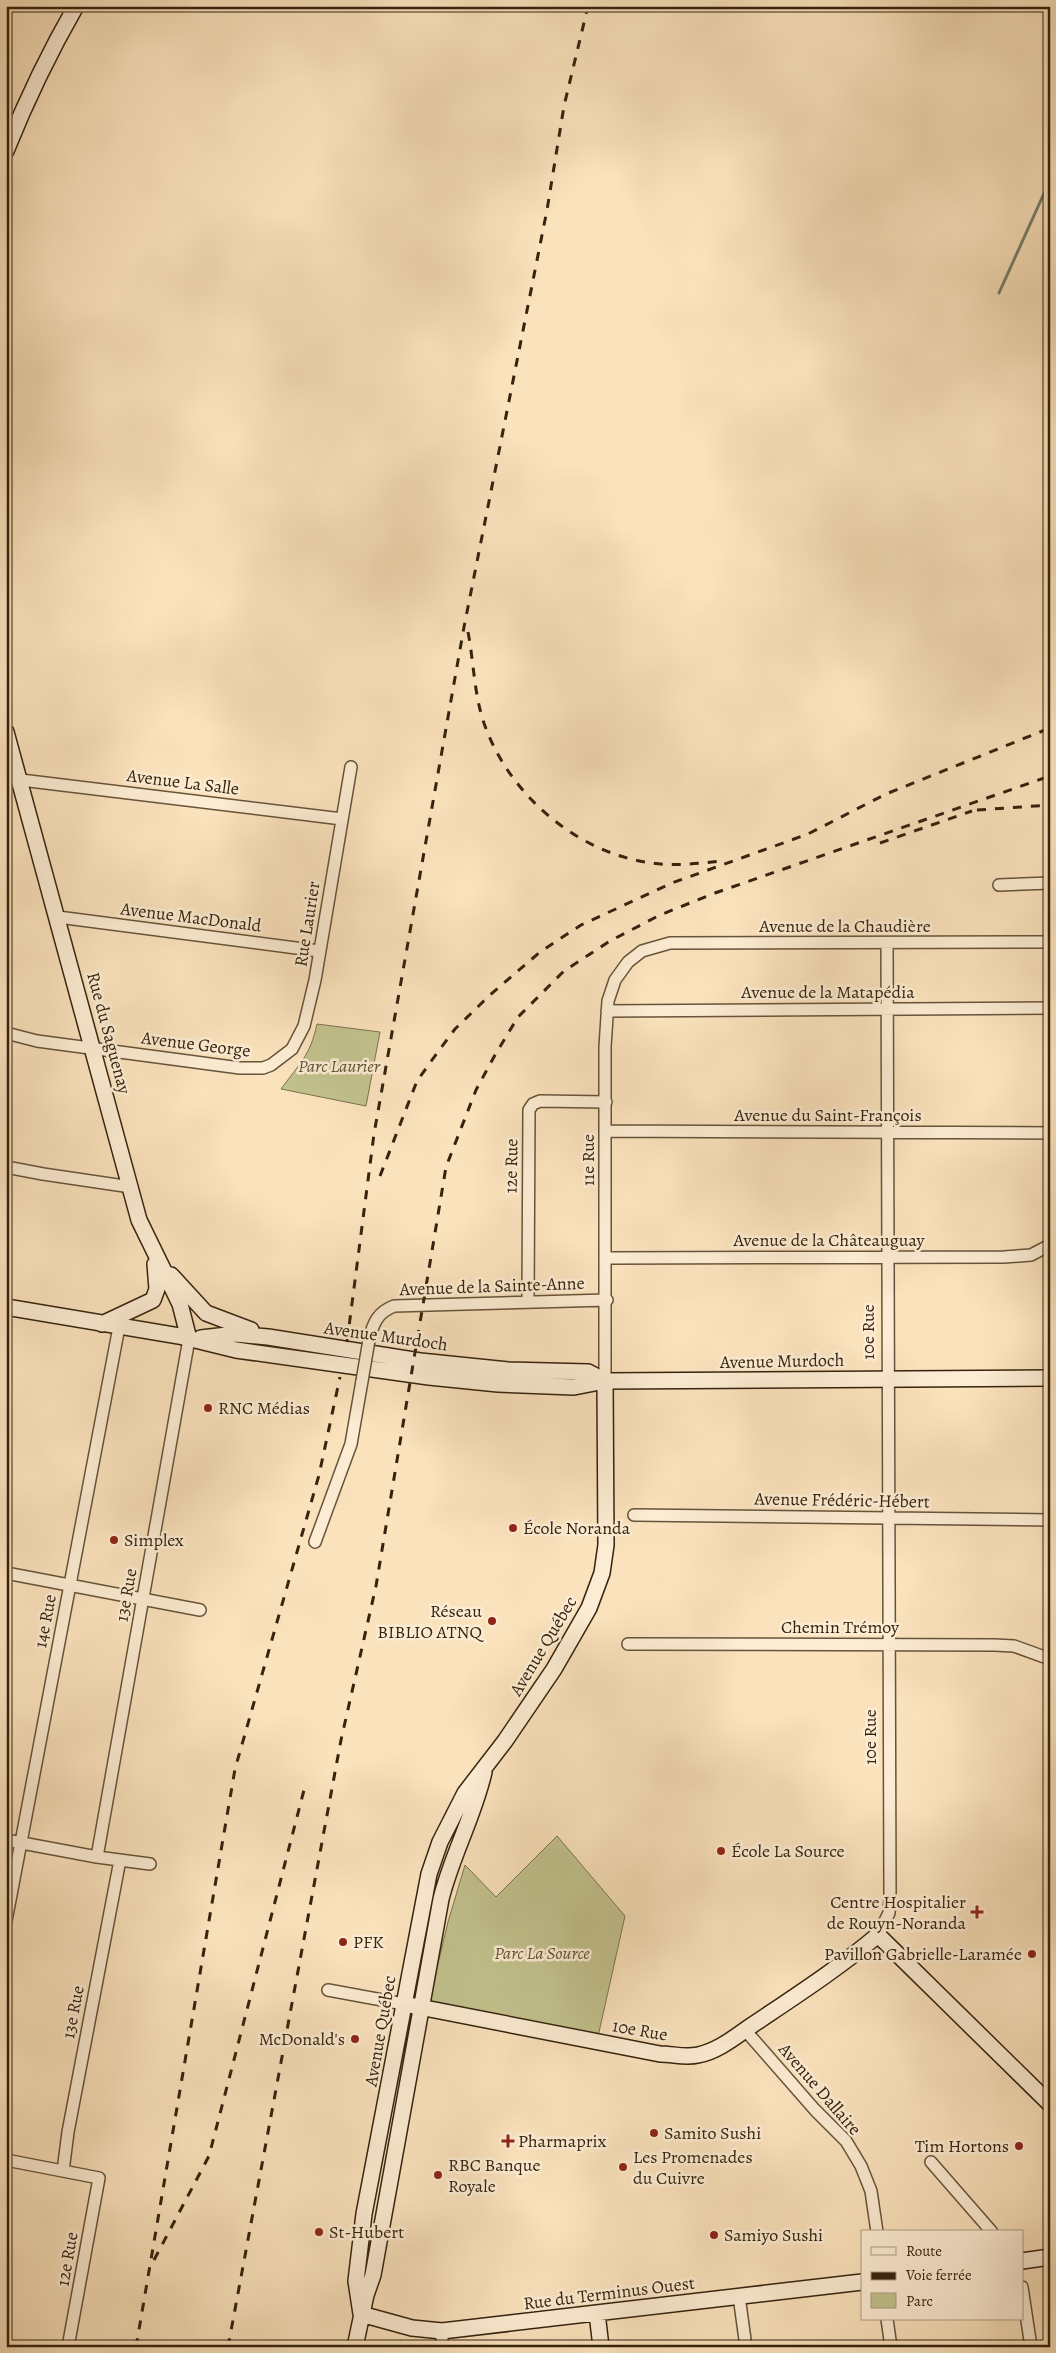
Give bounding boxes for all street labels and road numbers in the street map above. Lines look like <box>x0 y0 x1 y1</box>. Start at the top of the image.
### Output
street label: Avenue La Salle <box>125 763 240 801</box>
street label: Rue Laurier <box>288 880 326 968</box>
street label: Avenue MacDonald <box>118 896 263 938</box>
street label: Avenue de la Chaudière <box>758 914 931 938</box>
street label: Rue du Saguenay <box>81 969 137 1097</box>
street label: Avenue de la Matapédia <box>740 980 915 1004</box>
street label: Avenue George <box>139 1025 252 1063</box>
street label: Avenue du Saint-François <box>733 1103 922 1127</box>
street label: 11e Rue <box>576 1134 600 1186</box>
street label: 12e Rue <box>499 1138 523 1194</box>
street label: Avenue de la Châteauguay <box>732 1228 925 1252</box>
street label: Avenue de la Sainte-Anne <box>398 1271 585 1301</box>
street label: 10e Rue <box>856 1304 880 1360</box>
street label: Avenue Murdoch <box>322 1315 450 1357</box>
street label: Avenue Murdoch <box>719 1348 845 1374</box>
street label: Avenue Frédéric-Hébert <box>753 1486 930 1514</box>
street label: 13e Rue <box>110 1567 142 1623</box>
street label: 14e Rue <box>28 1592 62 1650</box>
street label: Avenue Québec <box>503 1592 582 1701</box>
street label: Chemin Trémoy <box>781 1615 900 1639</box>
street label: 10e Rue <box>858 1709 882 1765</box>
street label: Avenue Québec <box>358 1974 402 2089</box>
street label: 13e Rue <box>56 1983 90 2041</box>
street label: 10e Rue <box>611 2013 669 2047</box>
street label: Avenue Dallaire <box>772 2037 867 2140</box>
street label: 12e Rue <box>50 2230 84 2288</box>
street label: Rue du Terminus Ouest <box>522 2271 696 2315</box>

